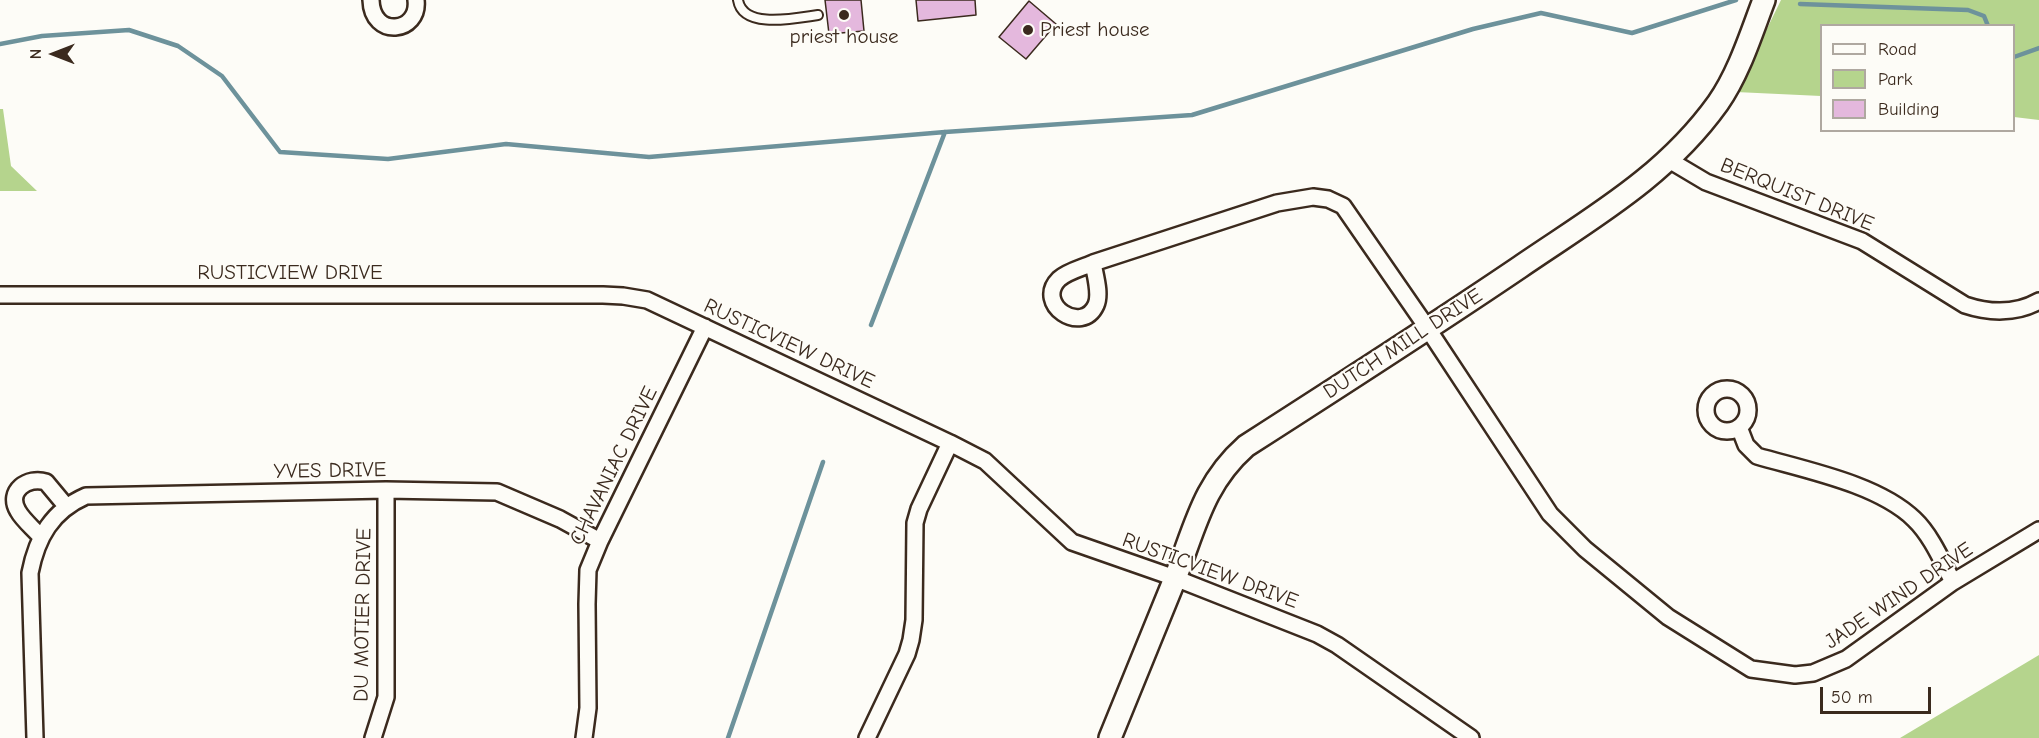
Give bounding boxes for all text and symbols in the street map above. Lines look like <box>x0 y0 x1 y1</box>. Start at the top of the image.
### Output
marker: priest house <box>837 8 851 22</box>
place label: Priest house <box>1040 17 1149 43</box>
marker: Priest house <box>1021 23 1035 37</box>
north arrow <box>24 24 84 84</box>
place label: priest house <box>790 24 898 50</box>
legend <box>1820 24 2015 132</box>
text: Road <box>1878 39 1917 60</box>
text: N <box>27 49 45 59</box>
text: Park <box>1878 69 1912 90</box>
text: Building <box>1878 99 1940 120</box>
street label: BERQUIST DRIVE <box>1717 153 1877 237</box>
street label: RUSTICVIEW DRIVE <box>197 260 383 286</box>
street label: DUTCH MILL DRIVE <box>1319 283 1487 405</box>
street label: RUSTICVIEW DRIVE <box>700 293 878 395</box>
street label: CHAVANIAC DRIVE <box>565 383 663 549</box>
street label: YVES DRIVE <box>273 457 387 485</box>
street label: RUSTICVIEW DRIVE <box>1119 527 1301 615</box>
street label: DU MOTIER DRIVE <box>349 528 377 702</box>
street label: JADE WIND DRIVE <box>1820 537 1978 655</box>
scale bar <box>1823 675 1934 713</box>
text: 50 m <box>1831 687 1873 708</box>

